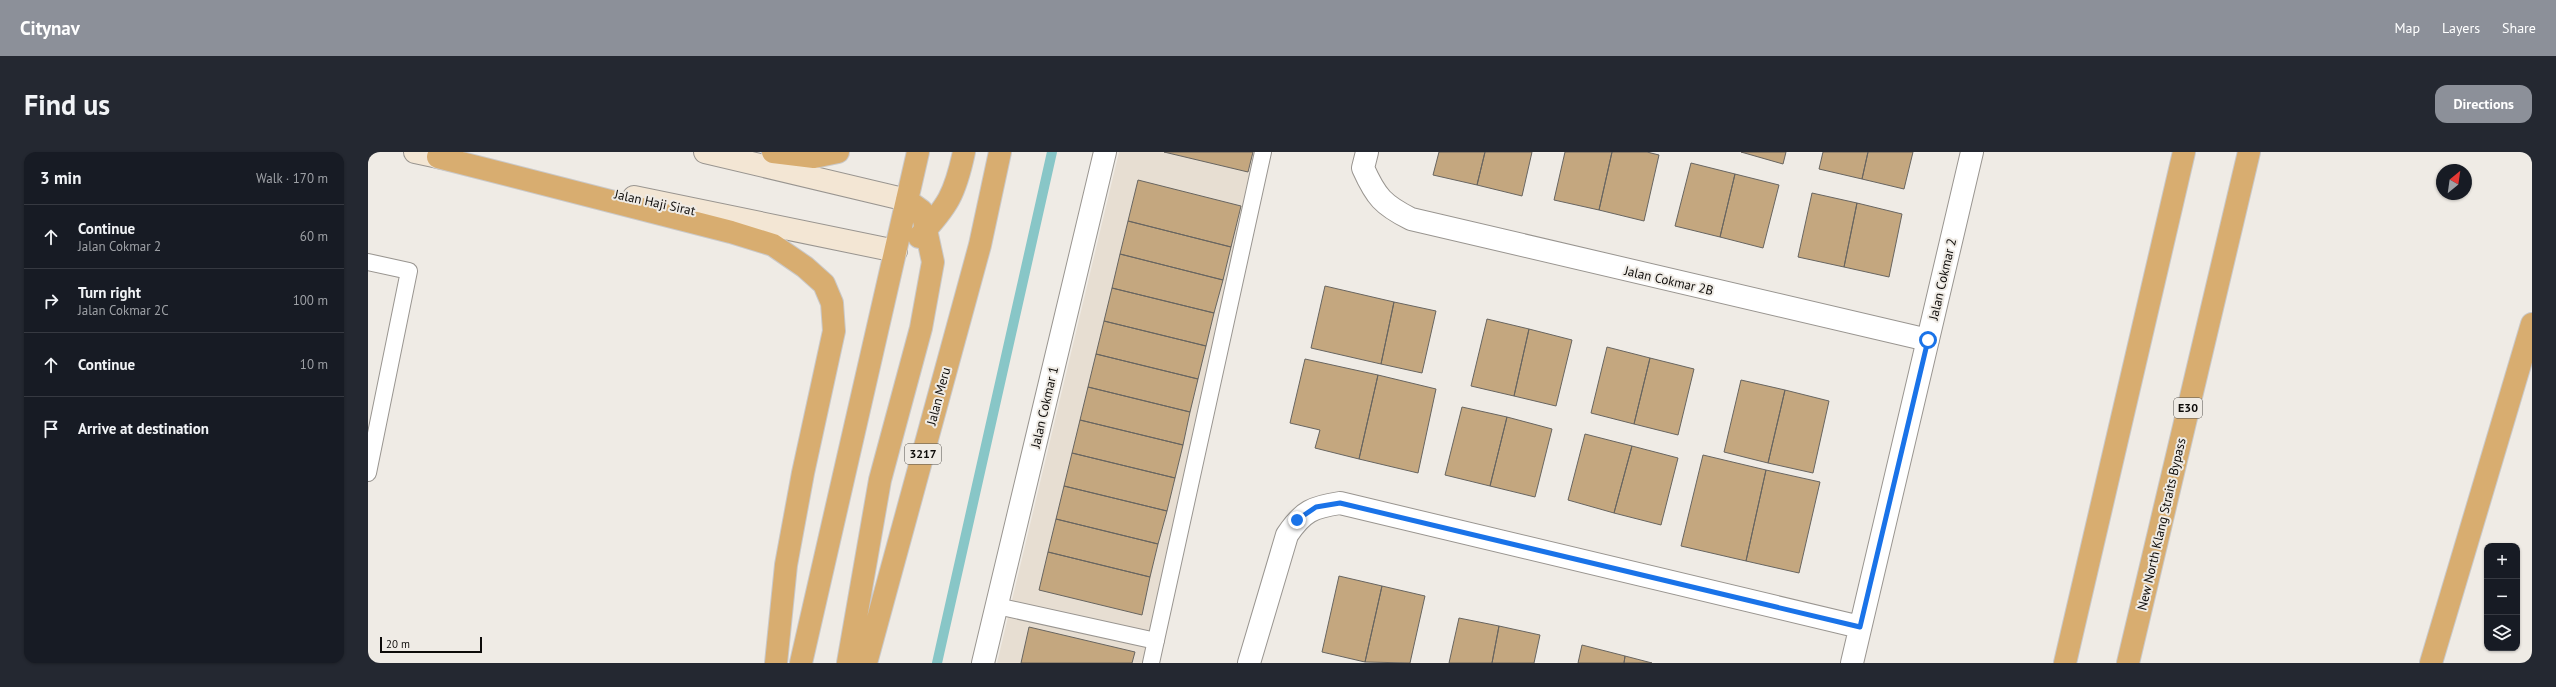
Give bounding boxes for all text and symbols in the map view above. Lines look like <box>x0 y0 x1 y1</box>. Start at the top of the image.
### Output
text: Citynav <box>20 16 80 40</box>
text: Map <box>2394 19 2420 37</box>
text: Layers <box>2442 19 2480 37</box>
text: Share <box>2502 19 2536 37</box>
button: Directions <box>2435 85 2532 123</box>
text: Find us <box>24 86 110 123</box>
north arrow <box>2436 164 2472 200</box>
text: 3 min <box>40 167 81 189</box>
text: Walk · 170 m <box>256 170 328 187</box>
street label: Jalan Haji Sirat <box>612 185 698 219</box>
text: Continue <box>78 219 135 238</box>
icon: ahead <box>40 226 62 248</box>
text: 60 m <box>300 228 328 245</box>
street label: Jalan Cokmar 2 <box>1925 237 1960 323</box>
text: Jalan Cokmar 2 <box>78 238 161 255</box>
street label: Jalan Cokmar 2B <box>1622 262 1715 299</box>
text: Turn right <box>78 283 141 302</box>
icon: right <box>40 290 62 312</box>
text: 100 m <box>293 292 328 309</box>
text: Jalan Cokmar 2C <box>78 302 169 319</box>
route start <box>1919 331 1937 349</box>
icon: ahead <box>40 354 62 376</box>
text: Continue <box>78 355 135 374</box>
text: 10 m <box>300 356 328 373</box>
street label: Jalan Meru <box>922 365 954 428</box>
street label: Jalan Cokmar 1 <box>1027 365 1062 451</box>
road number: E30 <box>2174 398 2202 418</box>
icon: arrive <box>40 418 62 440</box>
text: Arrive at destination <box>78 419 209 438</box>
street label: New North Klang Straits Bypass <box>2133 436 2190 612</box>
road number: 3217 <box>905 444 941 464</box>
route end <box>1288 511 1306 529</box>
map controls <box>2484 543 2520 651</box>
button: + <box>2484 543 2520 579</box>
button: − <box>2484 579 2520 615</box>
button: layers <box>2484 615 2520 651</box>
scale bar <box>380 635 482 654</box>
text: 20 m <box>386 637 410 651</box>

